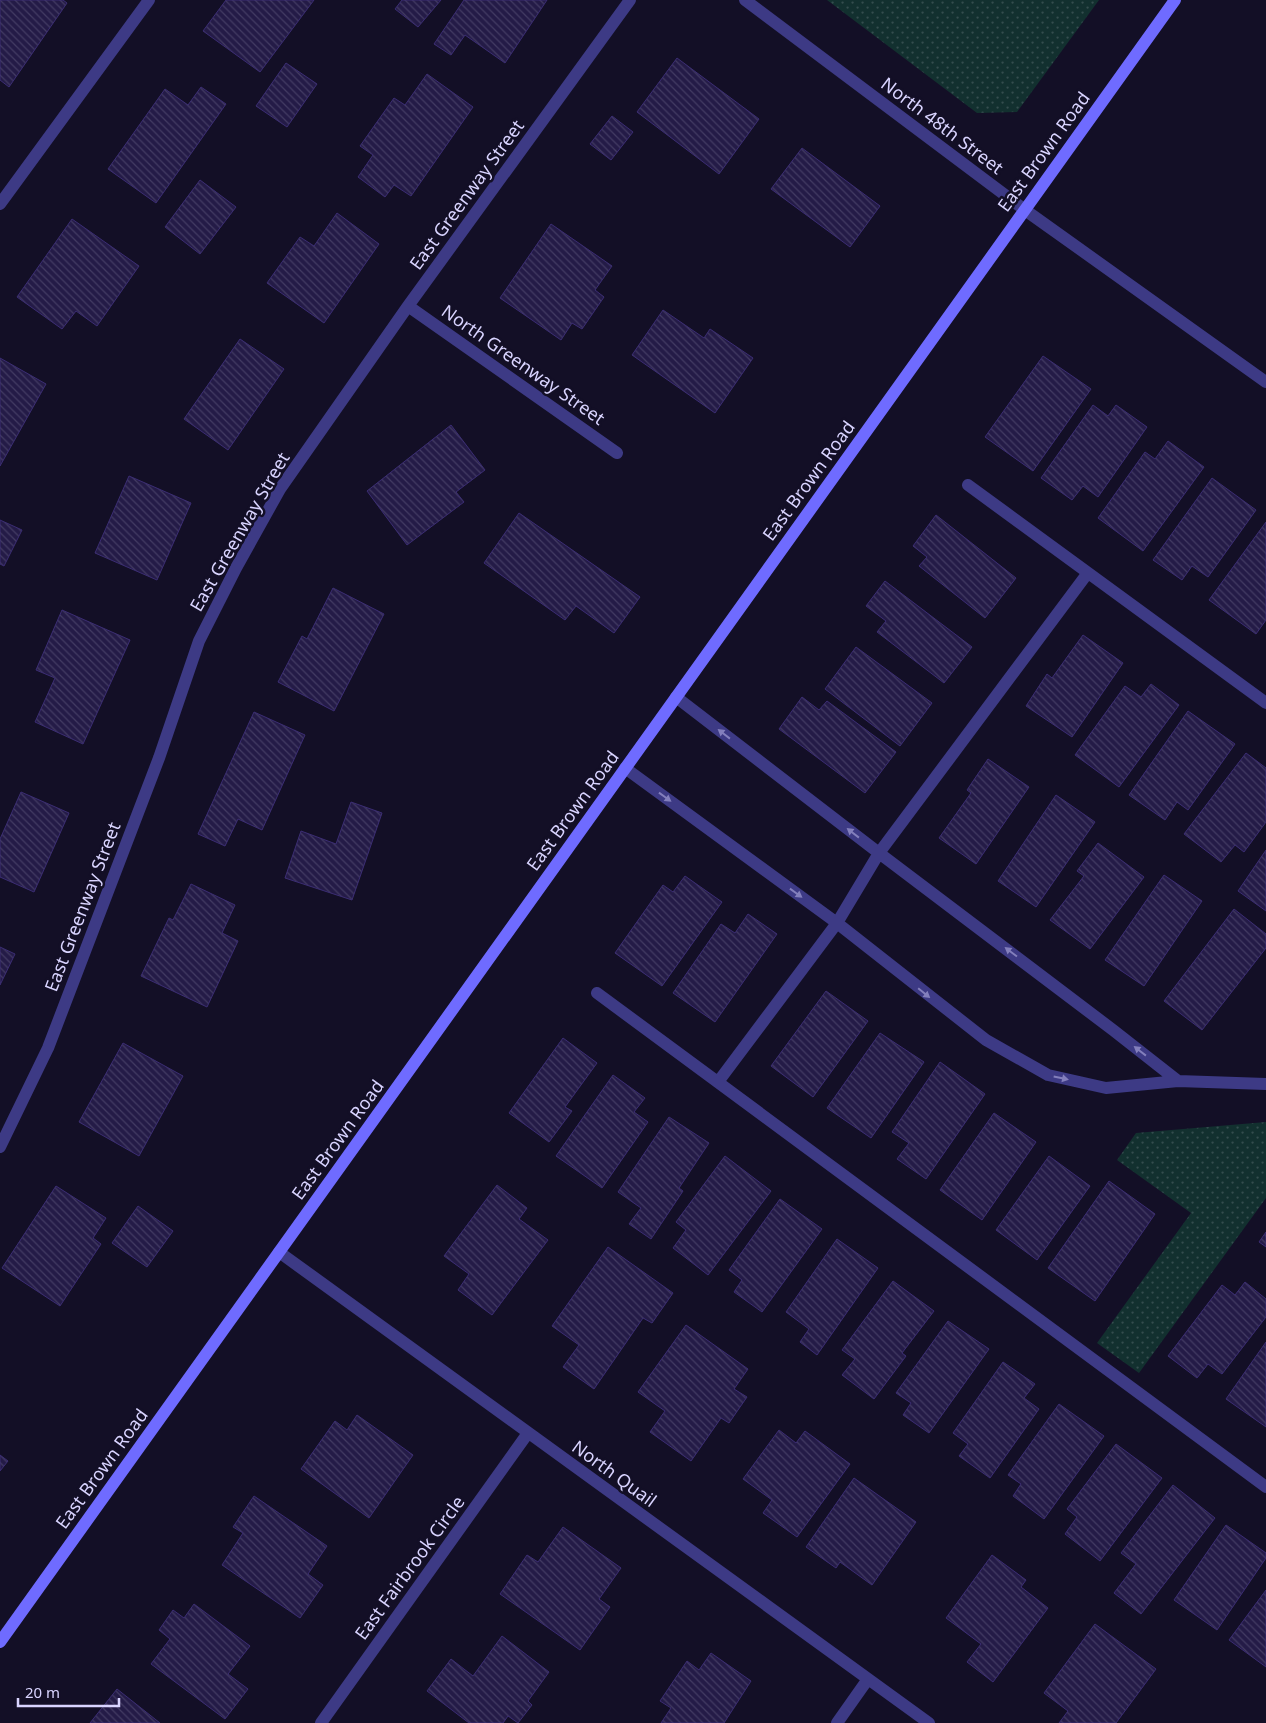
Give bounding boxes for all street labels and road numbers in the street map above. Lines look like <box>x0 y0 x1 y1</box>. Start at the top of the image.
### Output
street label: North 48th Street <box>876 71 1009 179</box>
street label: East Brown Road <box>992 87 1095 216</box>
street label: East Greenway Street <box>404 114 529 274</box>
street label: North Greenway Street <box>437 299 610 430</box>
street label: East Brown Road <box>757 416 860 545</box>
street label: East Greenway Street <box>184 447 295 615</box>
street label: East Brown Road <box>521 746 624 875</box>
street label: East Greenway Street <box>39 818 126 995</box>
street label: East Brown Road <box>286 1075 389 1204</box>
street label: East Brown Road <box>50 1404 153 1533</box>
street label: North Quail <box>568 1434 662 1512</box>
street label: East Fairbrook Circle <box>349 1491 469 1644</box>

